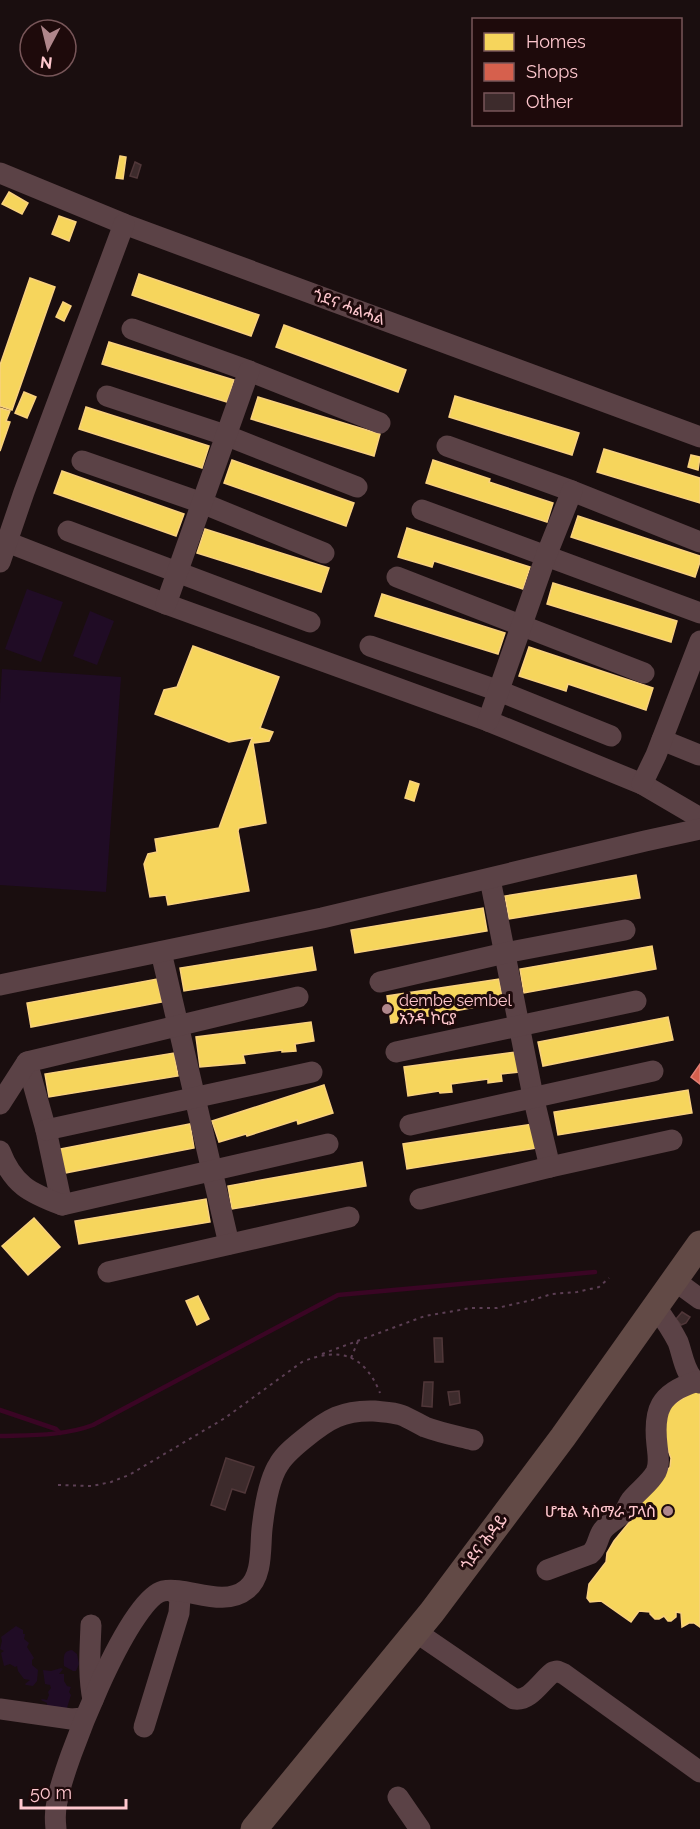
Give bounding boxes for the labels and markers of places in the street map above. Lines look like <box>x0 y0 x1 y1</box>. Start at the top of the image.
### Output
place label: dembe sembel አንዳ ኮርያ <box>399 991 512 1028</box>
marker: dembe sembel አንዳ ኮርያ <box>380 1002 394 1016</box>
place label: ሆቴል ኣስማራ ፓላስ <box>545 1502 656 1521</box>
marker: ሆቴል ኣስማራ ፓላስ <box>661 1504 675 1518</box>

